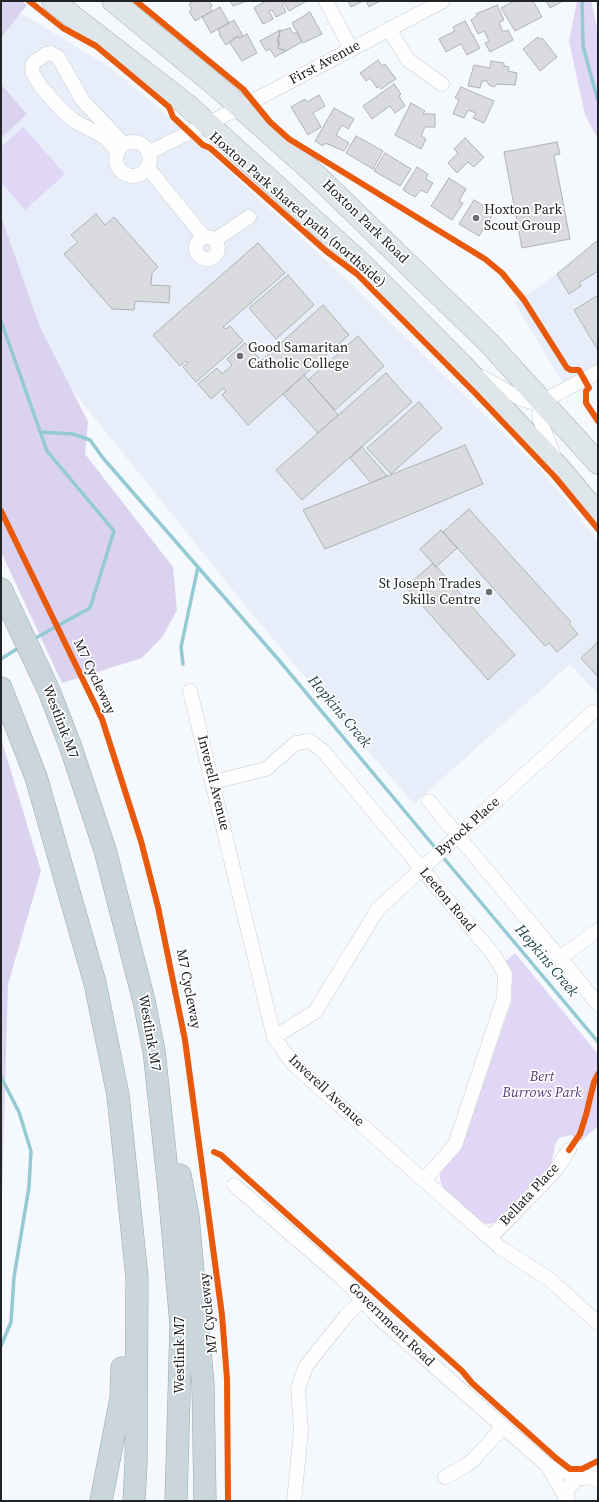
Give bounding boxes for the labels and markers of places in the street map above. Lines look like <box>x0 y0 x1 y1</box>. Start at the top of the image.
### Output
place label: Hoxton Park Scout Group <box>484 202 562 234</box>
marker: Hoxton Park Scout Group <box>471 213 481 223</box>
place label: Good Samaritan Catholic College <box>248 340 349 372</box>
marker: Good Samaritan Catholic College <box>235 351 245 361</box>
place label: St Joseph Trades Skills Centre <box>379 576 481 608</box>
marker: St Joseph Trades Skills Centre <box>484 587 494 597</box>

